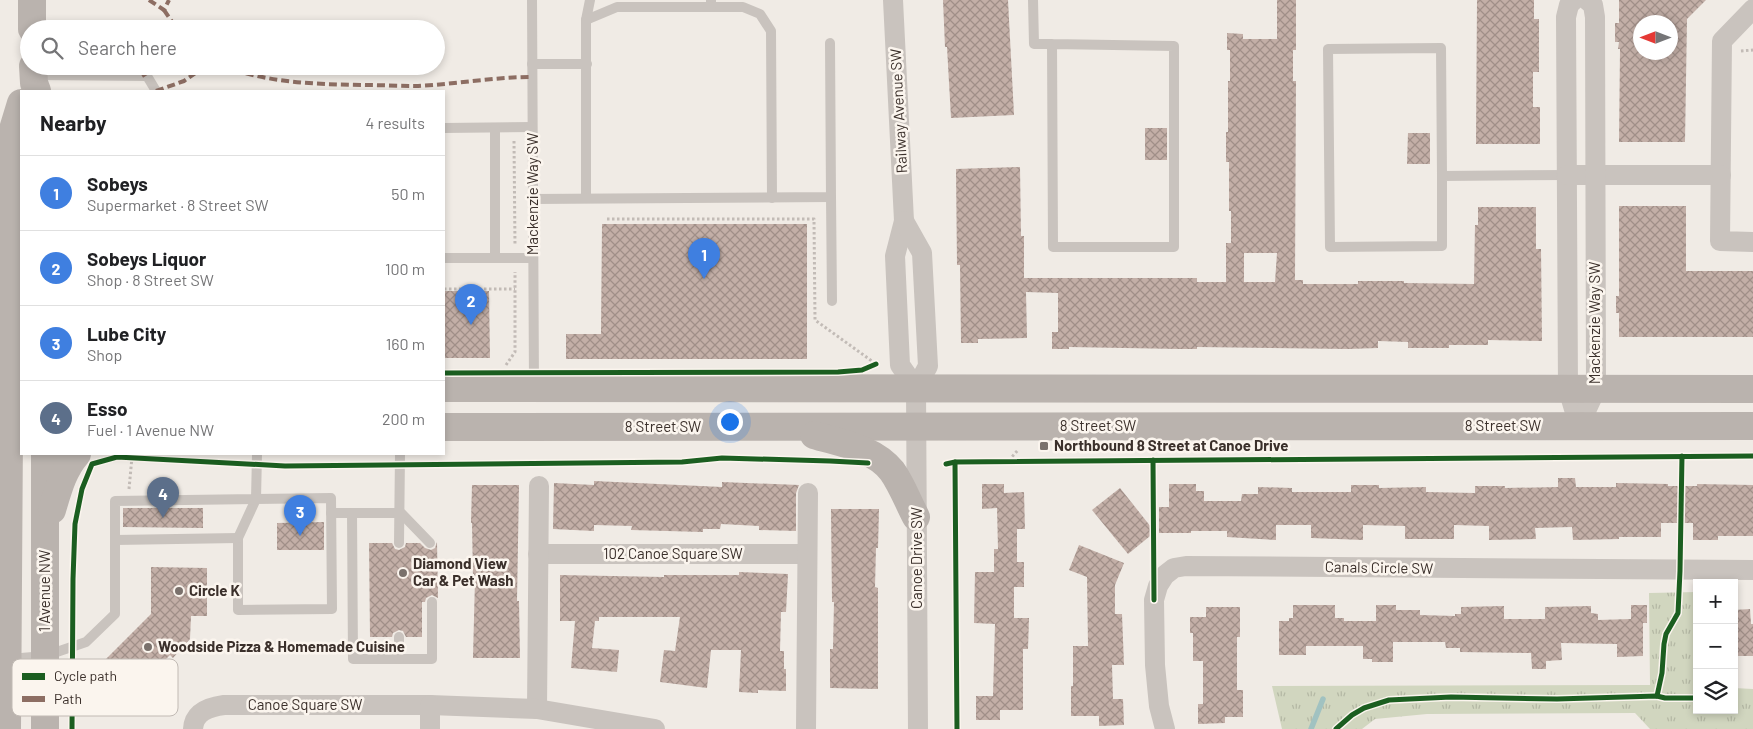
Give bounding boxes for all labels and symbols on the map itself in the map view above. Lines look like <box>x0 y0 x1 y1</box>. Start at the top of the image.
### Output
north arrow <box>1633 15 1678 60</box>
street label: Railway Avenue SW <box>886 48 910 174</box>
street label: Mackenzie Way SW <box>523 133 541 255</box>
pin: 1 <box>688 238 720 279</box>
street label: Mackenzie Way SW <box>1585 262 1603 384</box>
pin: 2 <box>455 284 487 325</box>
your location <box>717 409 743 435</box>
street label: 8 Street SW <box>1060 416 1136 434</box>
street label: 8 Street SW <box>1465 416 1541 434</box>
street label: 8 Street SW <box>625 417 701 435</box>
place label: Northbound 8 Street at Canoe Drive <box>1054 436 1288 454</box>
marker: Northbound 8 Street at Canoe Drive <box>1038 440 1050 452</box>
pin: 4 <box>147 477 179 518</box>
pin: 3 <box>284 495 316 536</box>
street label: Canoe Drive SW <box>907 507 925 609</box>
street label: 102 Canoe Square SW <box>603 544 743 562</box>
street label: 1 Avenue NW <box>35 550 53 632</box>
place label: Diamond View Car & Pet Wash <box>413 554 513 589</box>
street label: Canals Circle SW <box>1325 557 1433 577</box>
marker: Diamond View Car & Pet Wash <box>397 567 409 579</box>
place label: Circle K <box>189 581 240 599</box>
marker: Circle K <box>173 585 185 597</box>
place label: Woodside Pizza & Homemade Cuisine <box>158 637 405 655</box>
marker: Woodside Pizza & Homemade Cuisine <box>142 641 154 653</box>
legend <box>12 659 178 716</box>
text: Cycle path <box>54 667 117 684</box>
text: Path <box>54 690 82 707</box>
street label: Canoe Square SW <box>248 695 362 713</box>

